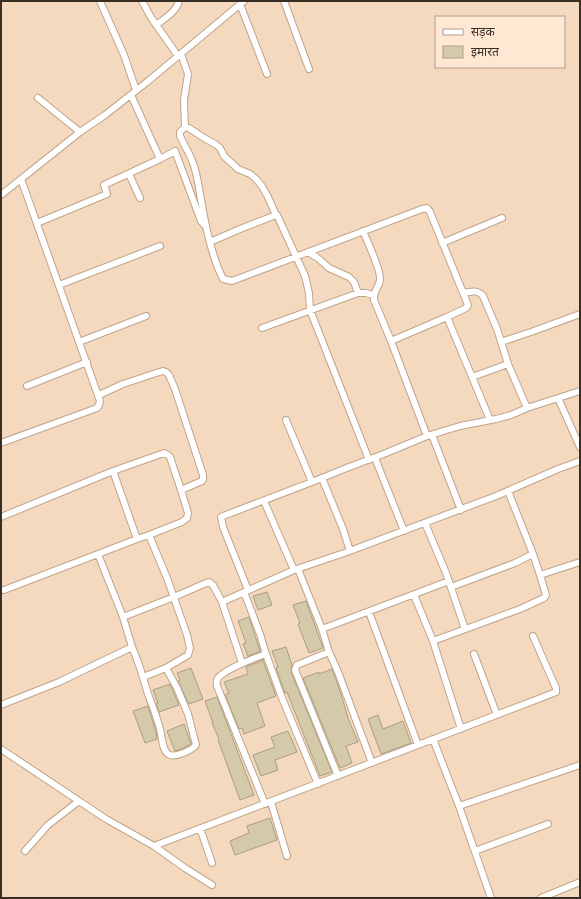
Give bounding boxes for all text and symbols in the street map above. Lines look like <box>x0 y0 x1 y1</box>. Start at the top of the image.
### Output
legend <box>435 16 565 68</box>
text: सड़क <box>471 24 496 41</box>
text: इमारत <box>471 44 500 61</box>

